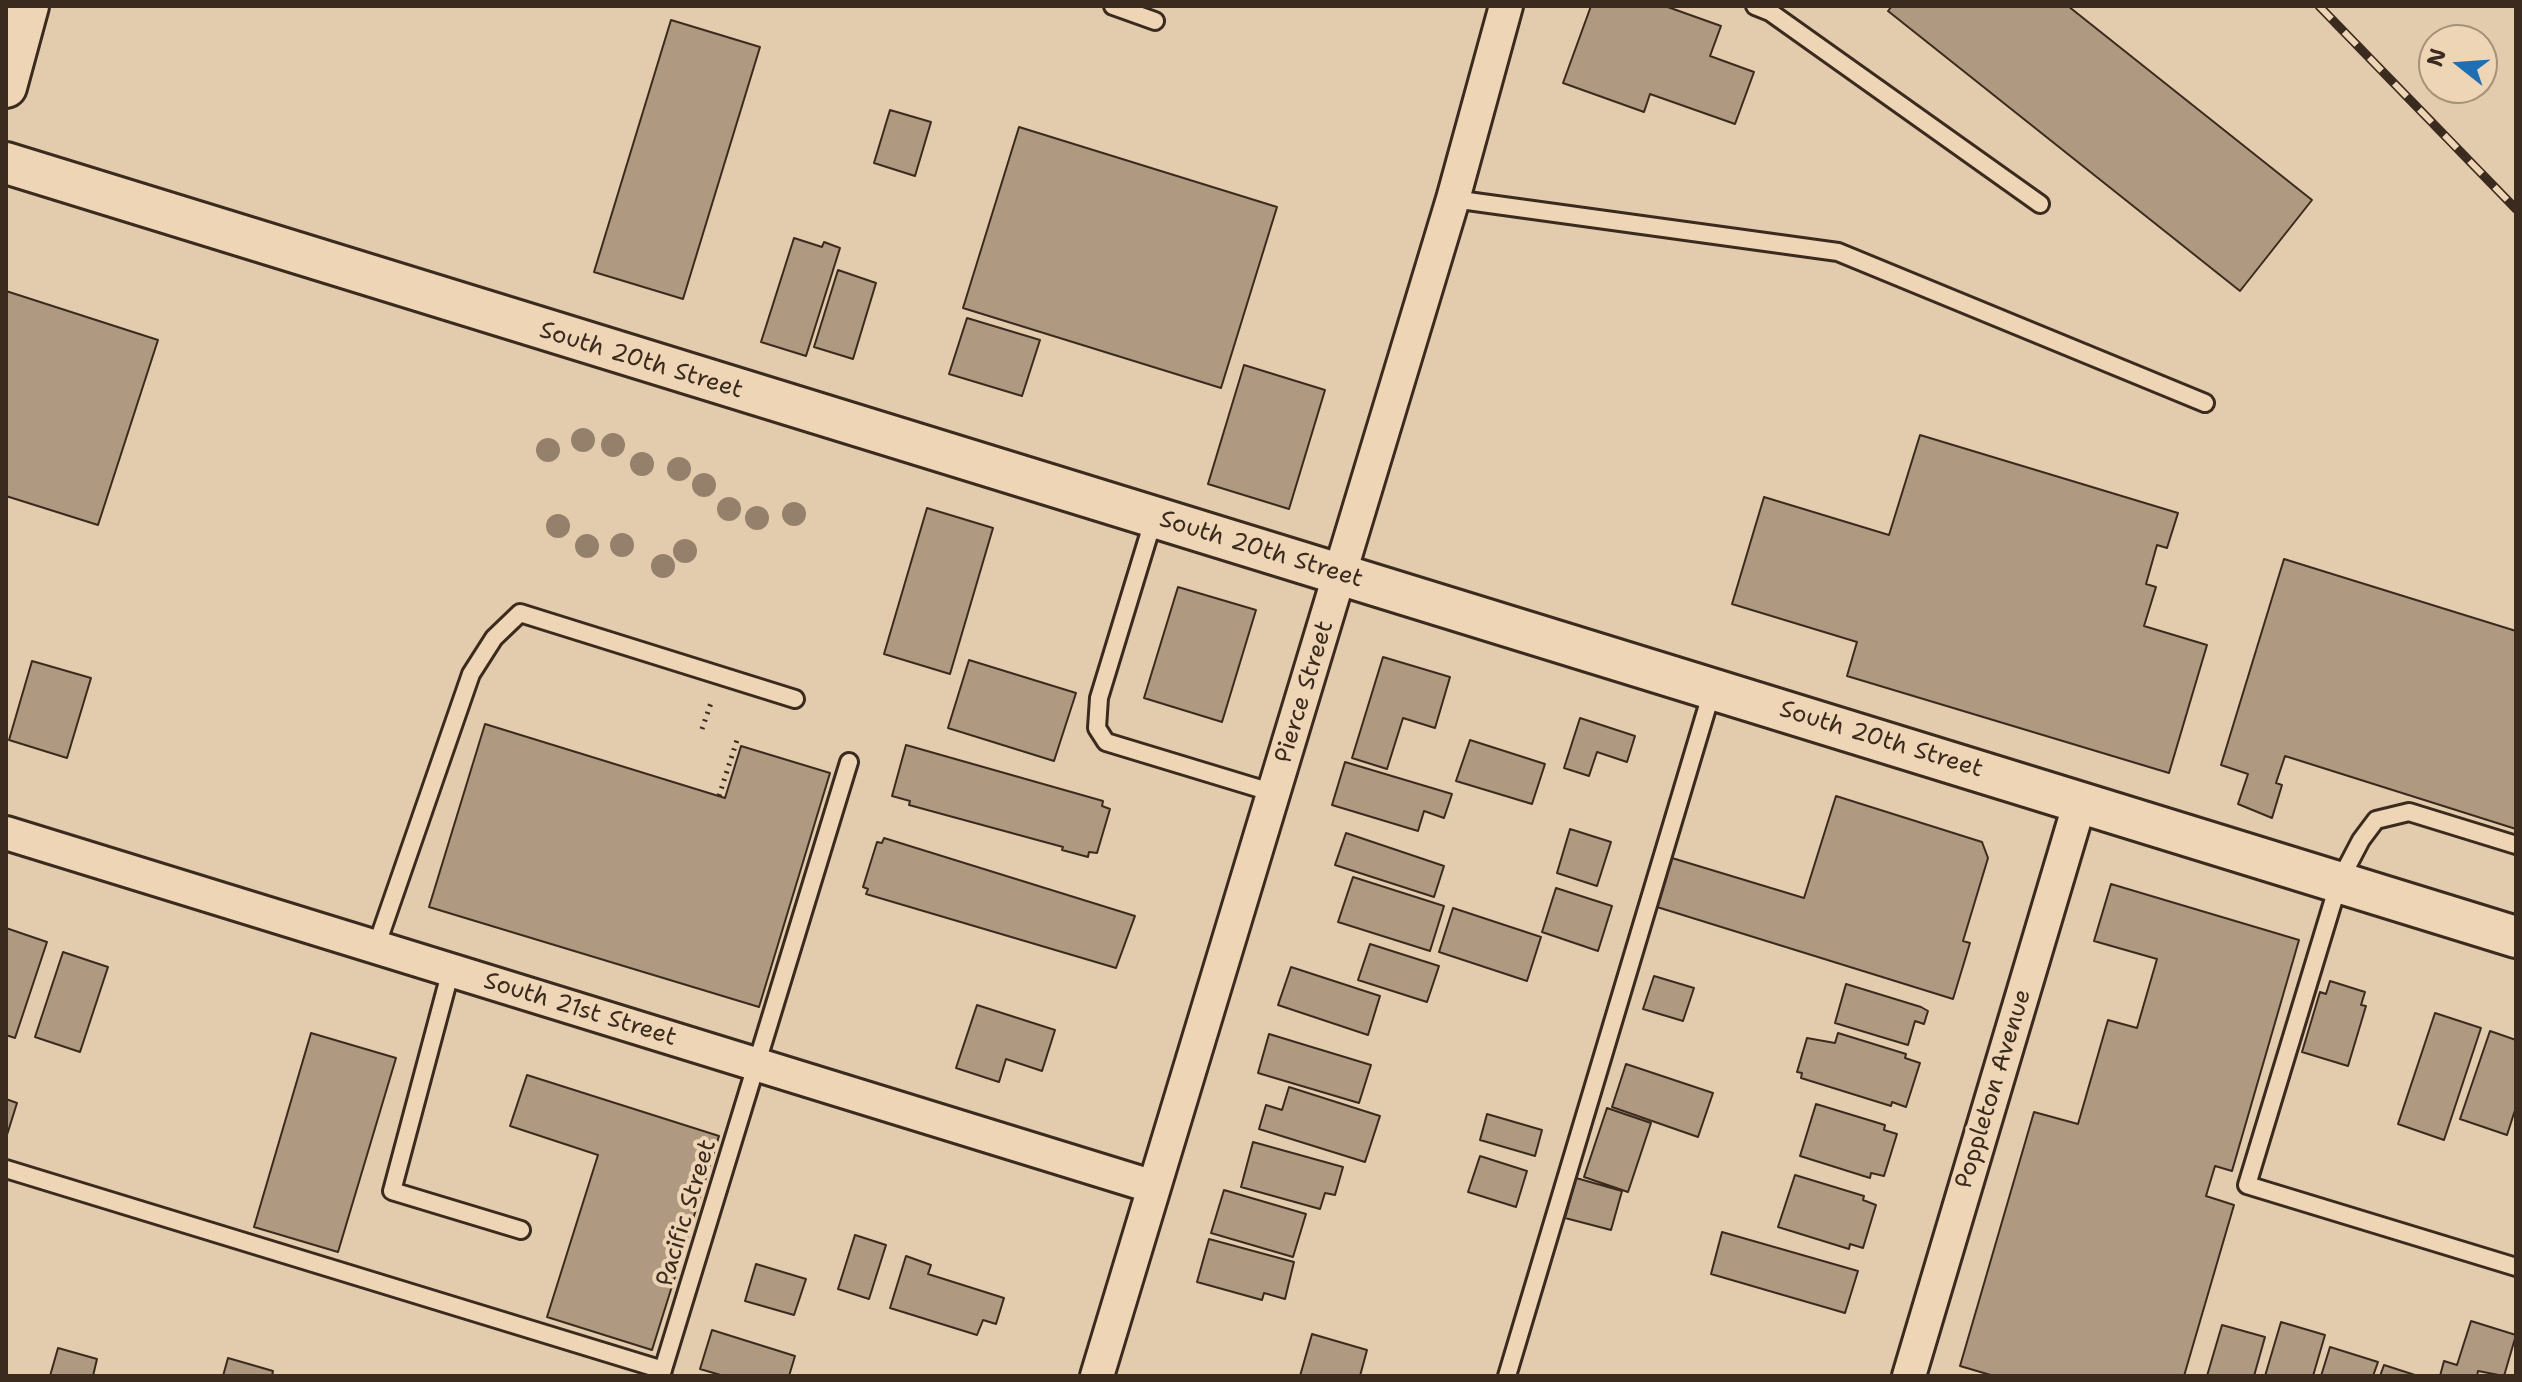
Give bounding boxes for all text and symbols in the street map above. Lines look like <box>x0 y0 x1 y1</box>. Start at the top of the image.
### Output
north arrow <box>2418 24 2498 104</box>
text: N <box>2420 45 2453 70</box>
street label: South 20th Street <box>536 316 746 406</box>
street label: South 20th Street <box>1156 505 1366 595</box>
street label: Pierce Street <box>1270 617 1340 767</box>
street label: South 20th Street <box>1776 695 1986 785</box>
street label: South 21st Street <box>480 967 680 1053</box>
street label: Poppleton Avenue <box>1950 986 2038 1192</box>
street label: Pacific Street <box>651 1136 723 1290</box>

